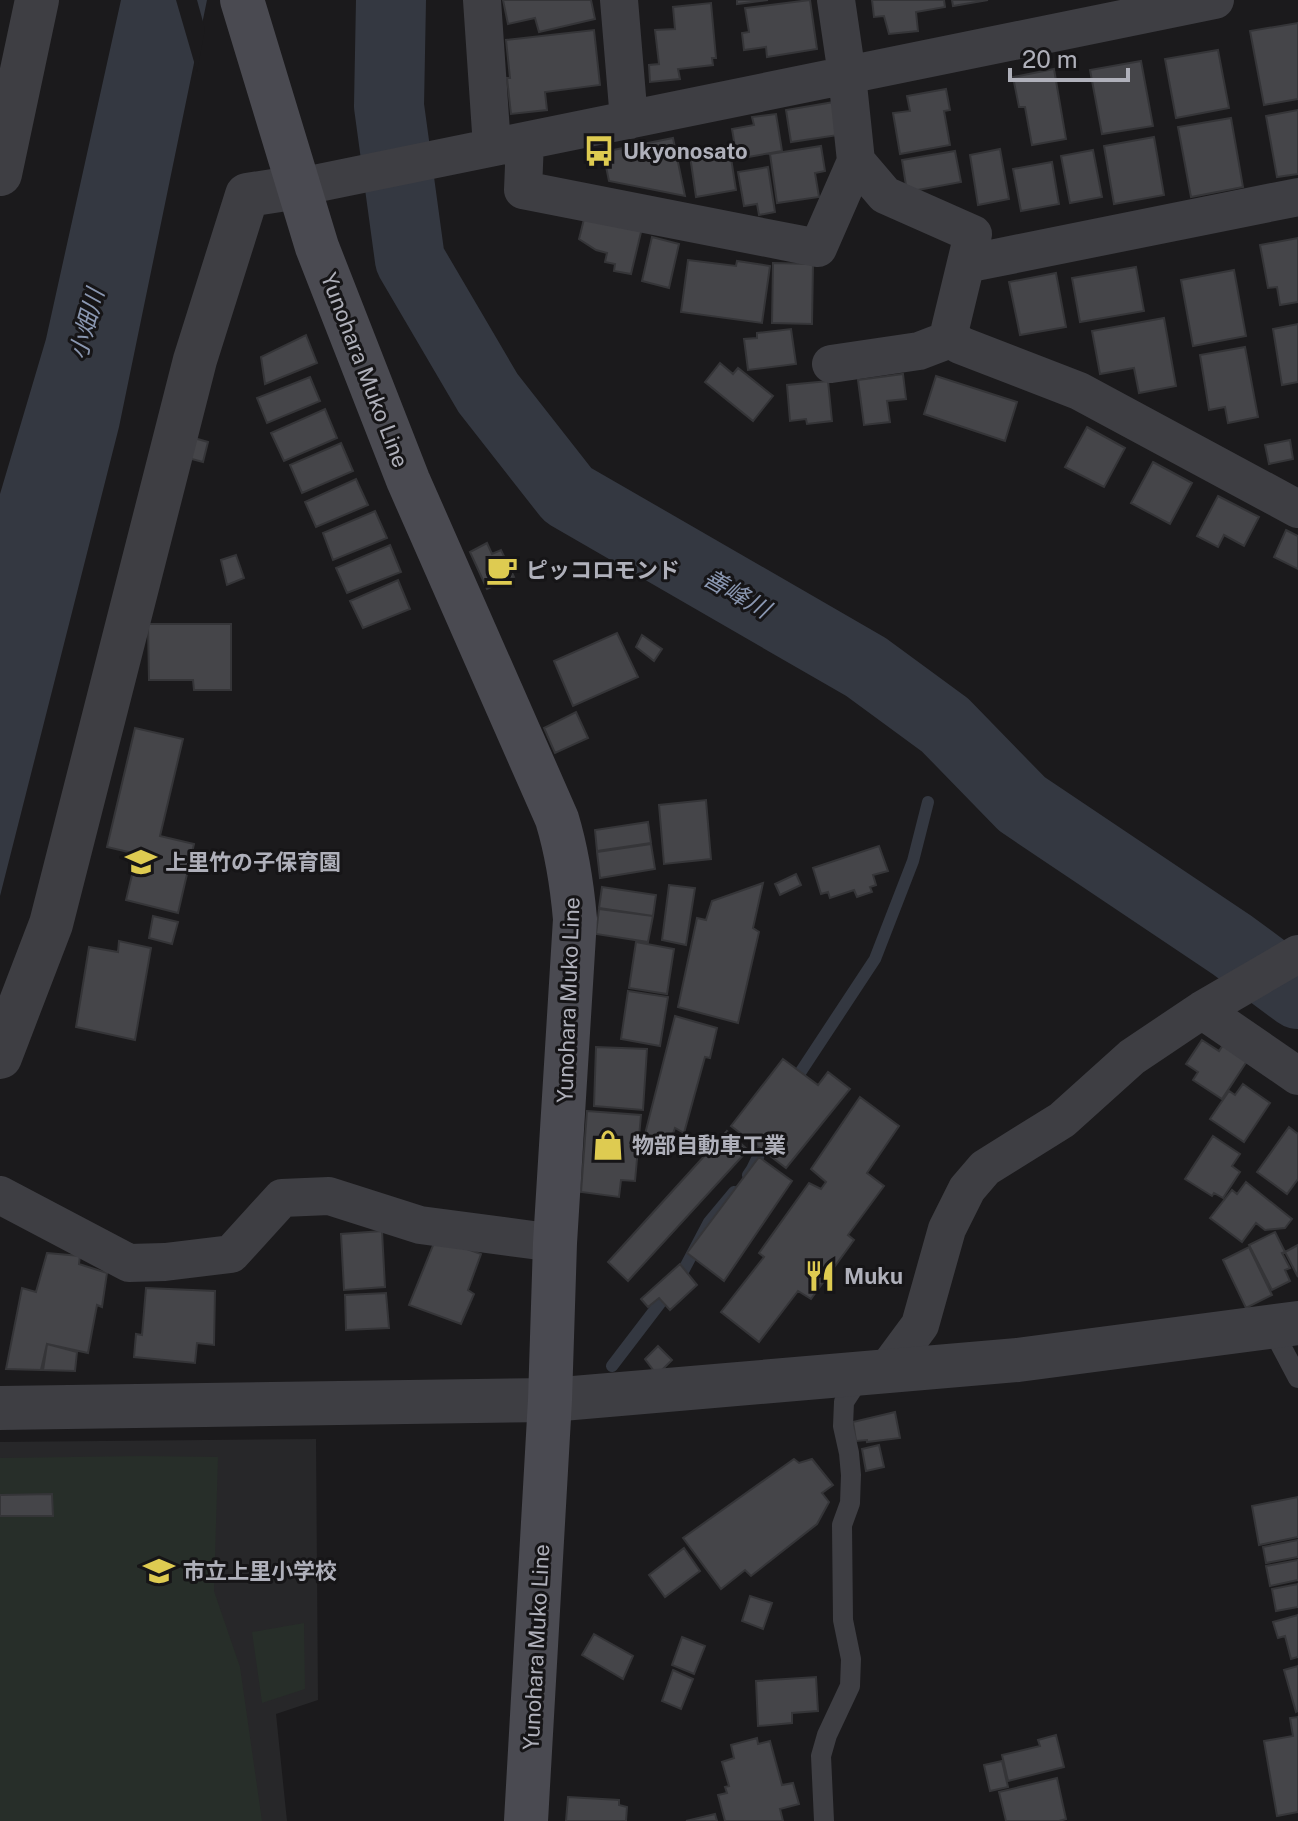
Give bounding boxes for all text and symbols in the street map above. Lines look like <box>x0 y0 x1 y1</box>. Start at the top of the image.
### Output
scale bar <box>1010 32 1128 82</box>
text: 20 m <box>1022 45 1078 73</box>
bus stop icon: Ukyonosato <box>582 134 616 168</box>
place label: Ukyonosato <box>623 138 748 164</box>
street label: Yunohara Muko Line <box>316 269 414 471</box>
water label: 小畑川 <box>63 283 110 362</box>
cafe icon: ピッコロモンド <box>485 553 519 587</box>
place label: ピッコロモンド <box>526 557 680 583</box>
water label: 善峰川 <box>699 563 778 625</box>
school or university icon: 上里竹の子保育園 <box>124 845 158 879</box>
place label: 上里竹の子保育園 <box>165 849 341 875</box>
street label: Yunohara Muko Line <box>551 896 585 1104</box>
shop icon: 物部自動車工業 <box>591 1128 625 1162</box>
place label: 物部自動車工業 <box>632 1132 786 1158</box>
restaurant icon: Muku <box>803 1259 837 1293</box>
place label: Muku <box>844 1263 903 1289</box>
street label: Yunohara Muko Line <box>518 1543 554 1751</box>
school or university icon: 市立上里小学校 <box>142 1554 176 1588</box>
place label: 市立上里小学校 <box>183 1558 337 1584</box>

